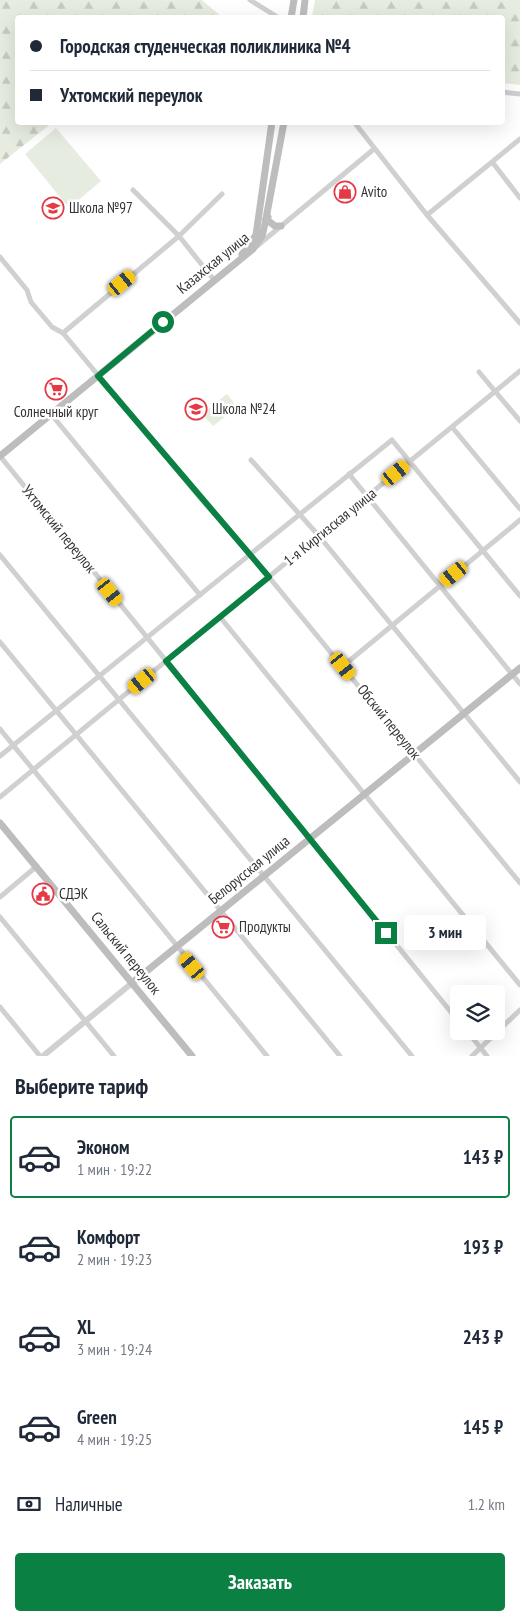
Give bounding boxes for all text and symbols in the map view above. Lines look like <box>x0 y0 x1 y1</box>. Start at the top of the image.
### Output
text: Городская студенческая поликлиника №4 <box>60 34 351 58</box>
text: Ухтомский переулок <box>60 83 202 107</box>
shop icon: Avito <box>333 180 357 204</box>
place label: Avito <box>361 182 387 201</box>
school or university icon: Школа №97 <box>41 196 65 220</box>
place label: Школа №97 <box>69 198 133 217</box>
street label: Казахская улица <box>173 228 253 298</box>
car <box>105 268 138 298</box>
route start <box>152 311 174 333</box>
supermarket icon: Солнечный круг <box>44 377 68 401</box>
school or university icon: Школа №24 <box>184 397 208 421</box>
place label: Школа №24 <box>212 399 276 418</box>
place label: Солнечный круг <box>14 402 99 421</box>
car <box>379 458 412 488</box>
street label: Ухтомский переулок <box>18 481 101 577</box>
street label: 1-я Киргизская улица <box>280 483 380 570</box>
car <box>437 559 470 589</box>
car <box>94 576 125 608</box>
car <box>327 650 358 682</box>
car <box>125 666 158 696</box>
street label: Обский переулок <box>353 680 426 763</box>
street label: Белорусская улица <box>204 831 293 908</box>
public building icon: СДЭК <box>31 882 55 906</box>
place label: СДЭК <box>59 884 89 903</box>
street label: Сальский переулок <box>87 907 166 998</box>
supermarket icon: Продукты <box>211 915 235 939</box>
callout: 3 мин <box>404 916 486 950</box>
place label: Продукты <box>239 917 291 936</box>
route end <box>375 922 397 944</box>
text: 3 мин <box>428 922 462 942</box>
car <box>176 950 207 982</box>
map controls <box>450 985 505 1040</box>
button: layers <box>450 985 505 1040</box>
text: Выберите тариф <box>15 1072 148 1100</box>
icon: car <box>17 1135 62 1180</box>
text: Эконом <box>77 1135 130 1159</box>
text: 143 ₽ <box>463 1145 503 1169</box>
text: 1 мин · 19:22 <box>77 1159 152 1179</box>
icon: car <box>17 1225 62 1270</box>
text: Комфорт <box>77 1225 140 1249</box>
text: 193 ₽ <box>463 1235 503 1259</box>
text: 2 мин · 19:23 <box>77 1249 152 1269</box>
icon: car <box>17 1315 62 1360</box>
text: XL <box>77 1315 95 1339</box>
text: 243 ₽ <box>463 1325 503 1349</box>
text: 3 мин · 19:24 <box>77 1339 152 1359</box>
icon: car <box>17 1405 62 1450</box>
text: Green <box>77 1405 117 1429</box>
text: 145 ₽ <box>463 1415 503 1439</box>
text: 4 мин · 19:25 <box>77 1429 152 1449</box>
icon: cash <box>15 1490 43 1518</box>
text: Наличные <box>55 1492 123 1516</box>
text: 1.2 km <box>468 1494 505 1514</box>
button: Заказать <box>15 1553 505 1611</box>

